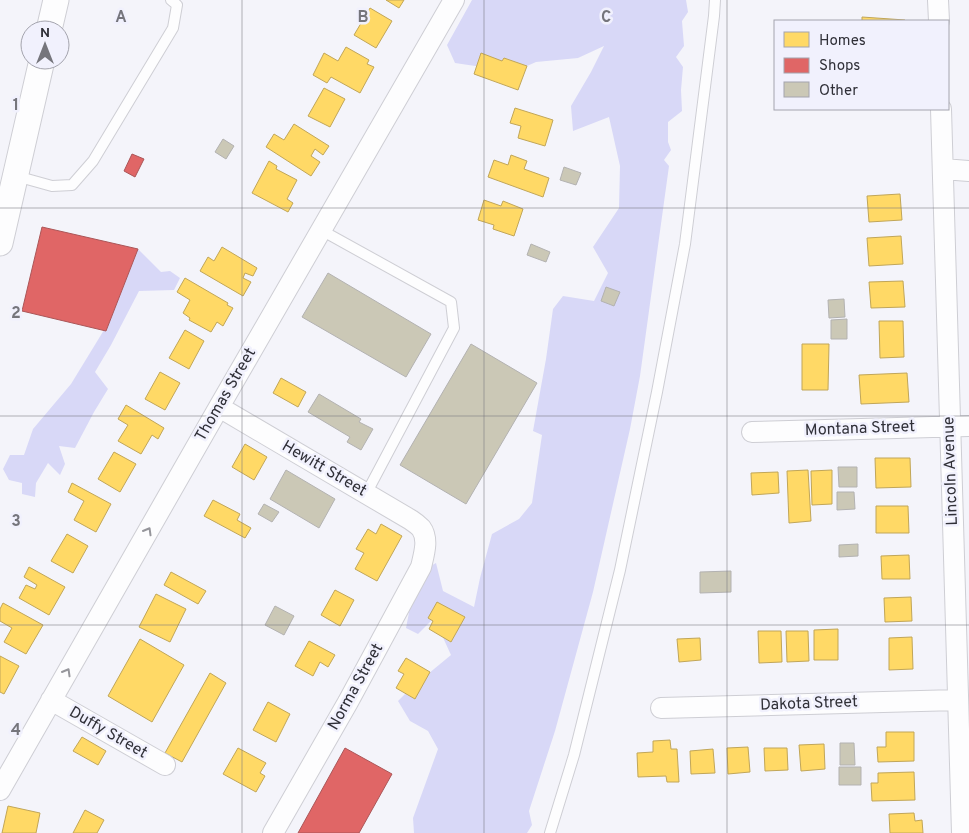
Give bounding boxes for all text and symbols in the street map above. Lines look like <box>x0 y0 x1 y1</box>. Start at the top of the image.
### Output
text: A <box>115 8 127 28</box>
text: B <box>357 8 369 28</box>
text: C <box>601 8 611 28</box>
north arrow <box>20 20 70 70</box>
legend <box>774 20 949 110</box>
text: N <box>40 25 50 42</box>
text: Homes <box>819 32 866 51</box>
text: Shops <box>819 57 860 76</box>
text: Other <box>819 82 858 101</box>
text: 1 <box>13 96 19 116</box>
text: 2 <box>11 304 21 324</box>
street label: Thomas Street <box>191 345 261 445</box>
street label: Lincoln Avenue <box>939 416 963 526</box>
street label: Montana Street <box>805 417 915 441</box>
street label: Hewitt Street <box>278 437 370 501</box>
text: 3 <box>11 512 21 532</box>
one-way arrow <box>142 527 152 536</box>
street label: Norma Street <box>324 640 388 734</box>
one-way arrow <box>61 668 71 677</box>
street label: Dakota Street <box>760 692 858 716</box>
street label: Duffy Street <box>65 703 151 763</box>
text: 4 <box>11 721 21 741</box>

